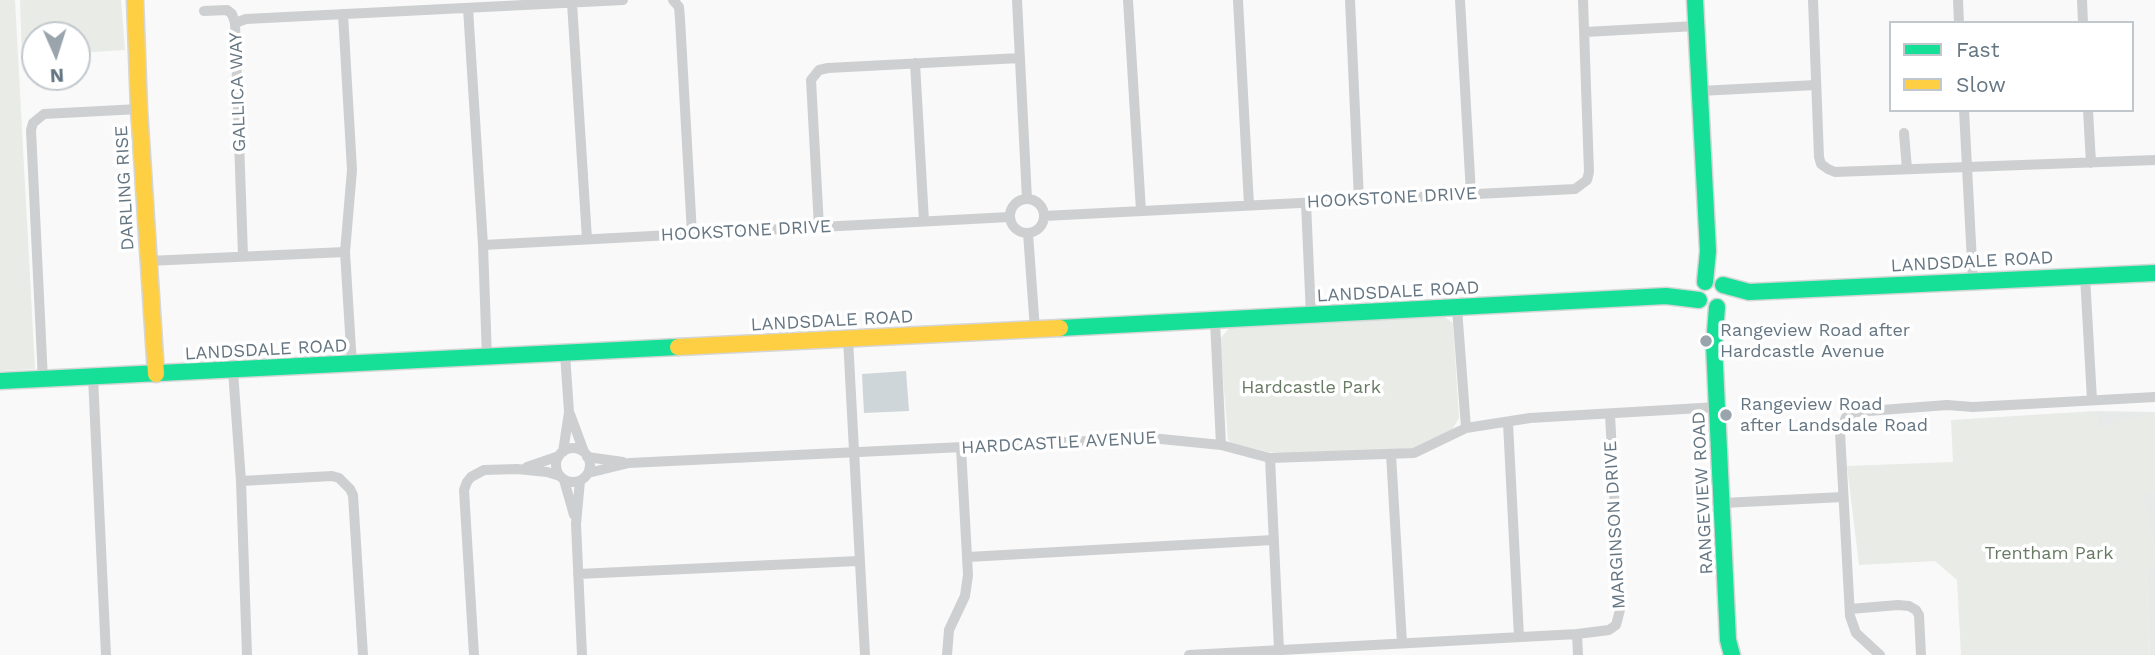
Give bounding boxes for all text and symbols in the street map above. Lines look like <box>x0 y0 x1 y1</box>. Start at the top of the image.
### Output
north arrow <box>21 21 91 91</box>
legend <box>1889 21 2134 112</box>
street label: GALLICA WAY <box>225 32 251 152</box>
text: Fast <box>1956 37 2000 62</box>
text: N <box>49 64 65 87</box>
text: Slow <box>1956 72 2006 97</box>
street label: DARLING RISE <box>111 125 139 251</box>
street label: HOOKSTONE DRIVE <box>1306 183 1478 213</box>
street label: HOOKSTONE DRIVE <box>660 216 832 246</box>
street label: LANDSDALE ROAD <box>1890 247 2054 277</box>
street label: LANDSDALE ROAD <box>1316 277 1480 307</box>
street label: LANDSDALE ROAD <box>750 306 914 336</box>
place label: Rangeview Road after Hardcastle Avenue <box>1720 320 1910 362</box>
marker: Rangeview Road after Hardcastle Avenue <box>1698 333 1714 349</box>
street label: LANDSDALE ROAD <box>184 335 348 365</box>
park label: Hardcastle Park <box>1241 377 1381 399</box>
place label: Rangeview Road after Landsdale Road <box>1740 394 1928 436</box>
marker: Rangeview Road after Landsdale Road <box>1718 407 1734 423</box>
street label: RANGEVIEW ROAD <box>1688 411 1718 575</box>
street label: HARDCASTLE AVENUE <box>961 427 1157 459</box>
street label: MARGINSON DRIVE <box>1600 440 1630 610</box>
park label: Trentham Park <box>1985 543 2113 565</box>

